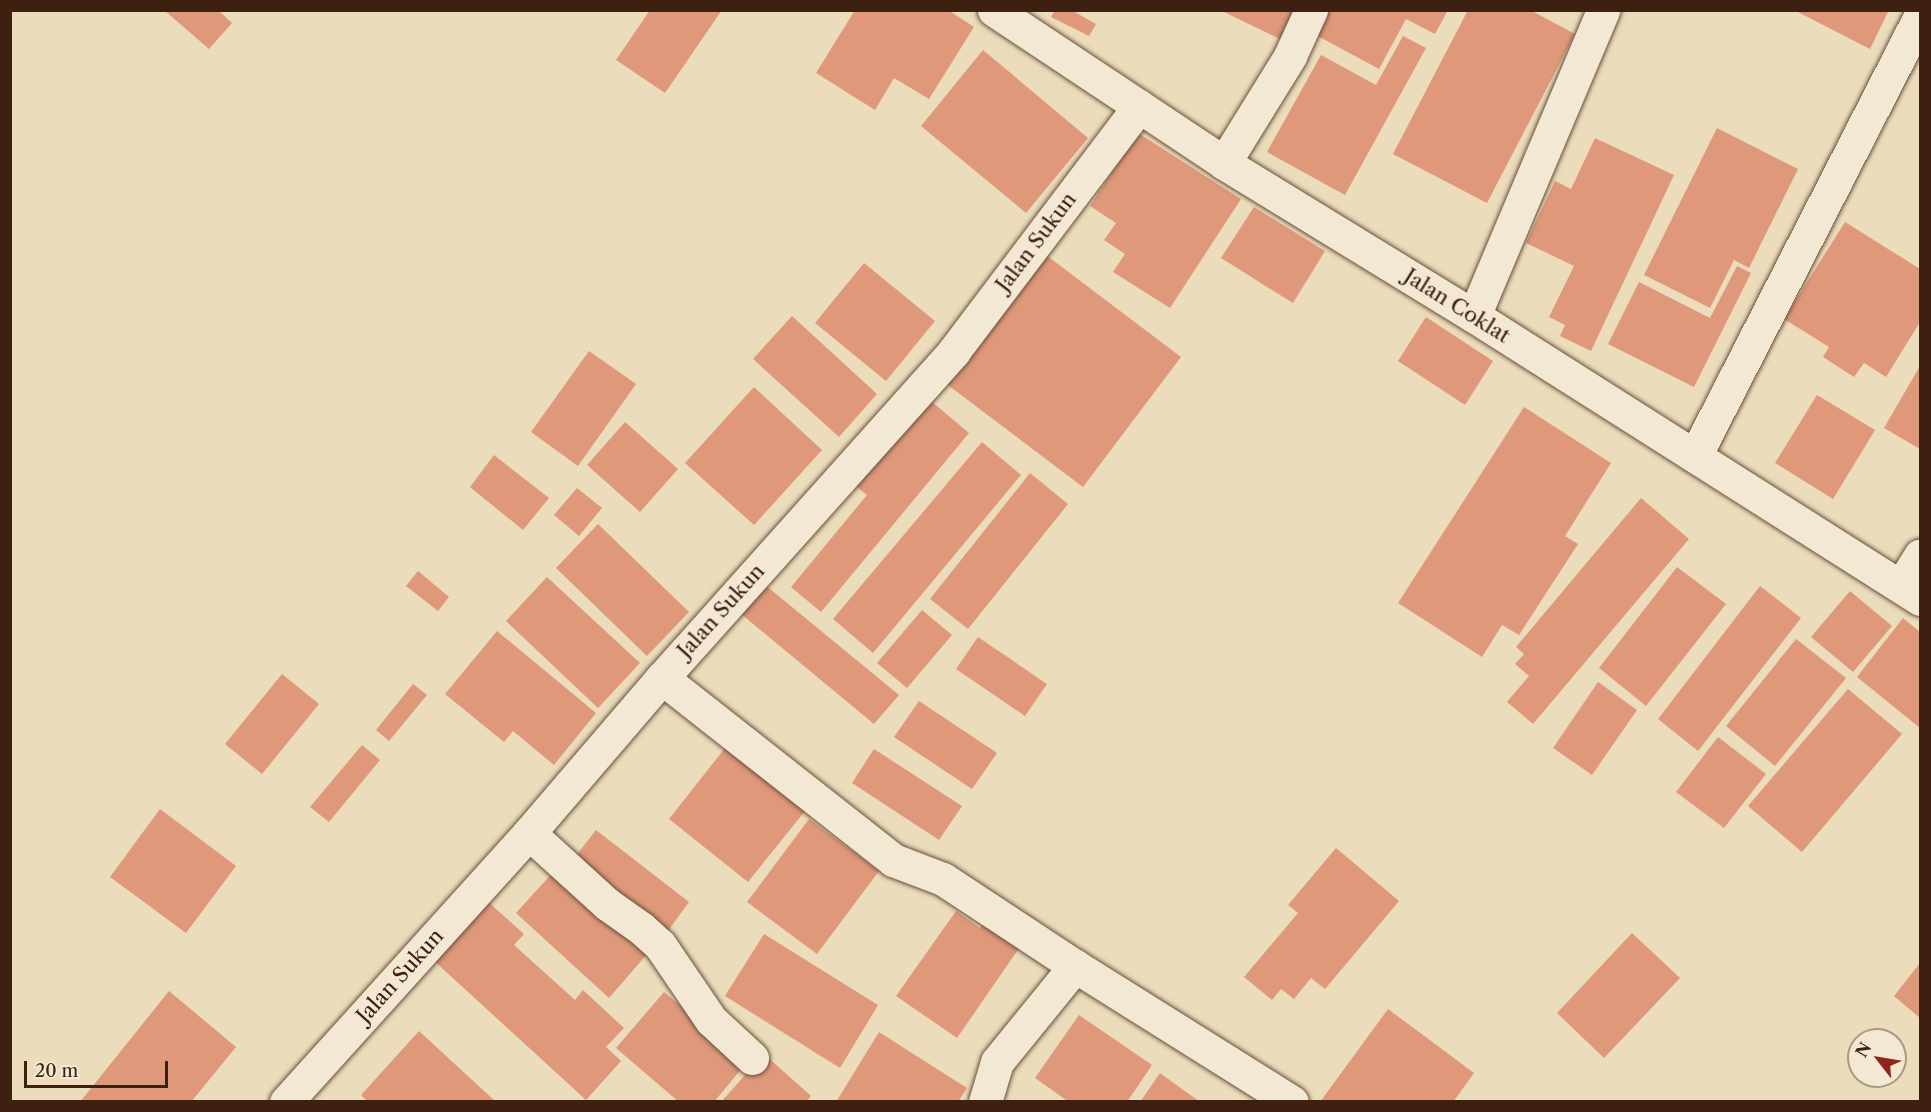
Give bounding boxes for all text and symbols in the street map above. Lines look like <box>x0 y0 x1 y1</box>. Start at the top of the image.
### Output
street label: Jalan Sukun <box>990 187 1082 297</box>
street label: Jalan Coklat <box>1399 263 1515 349</box>
street label: Jalan Sukun <box>672 559 770 663</box>
street label: Jalan Sukun <box>351 924 449 1028</box>
north arrow <box>1847 1028 1907 1088</box>
text: N <box>1851 1039 1875 1061</box>
scale bar <box>27 1049 171 1087</box>
text: 20 m <box>35 1060 78 1082</box>

